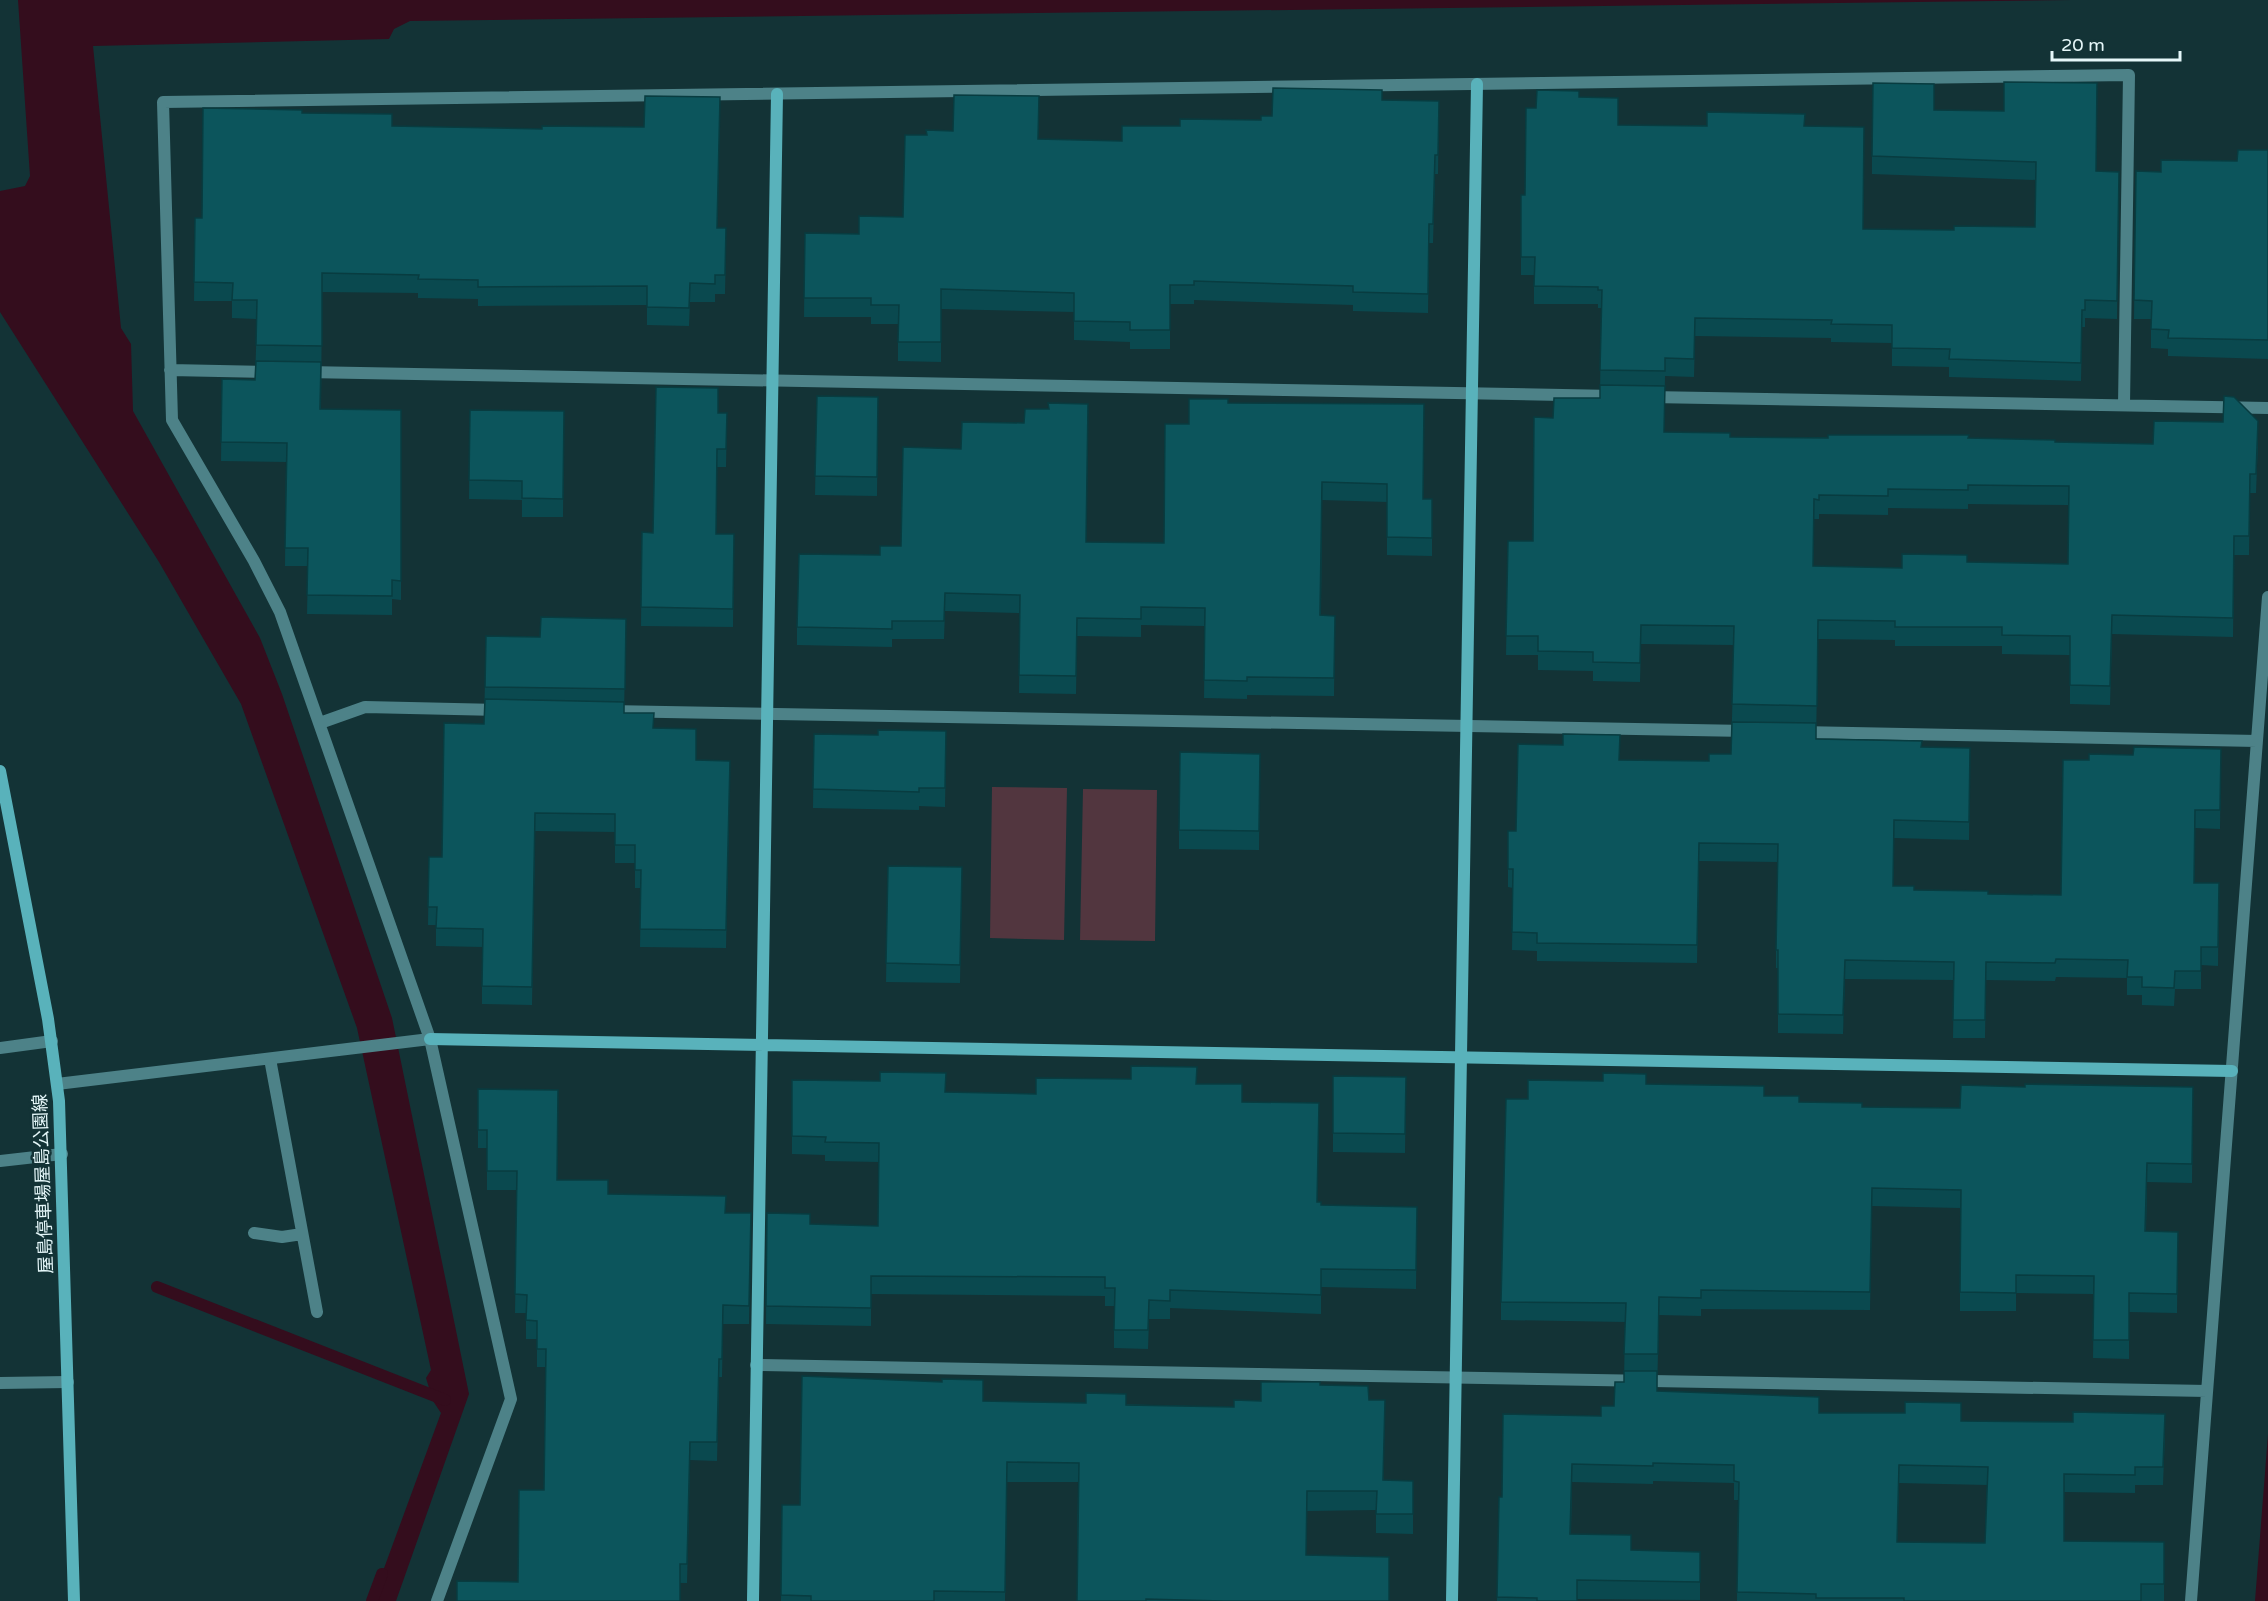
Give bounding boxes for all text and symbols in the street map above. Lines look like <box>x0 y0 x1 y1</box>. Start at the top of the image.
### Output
scale bar <box>2052 24 2180 62</box>
text: 20 m <box>2061 34 2105 56</box>
street label: 屋島停車場屋島公園線 <box>29 1094 57 1274</box>

